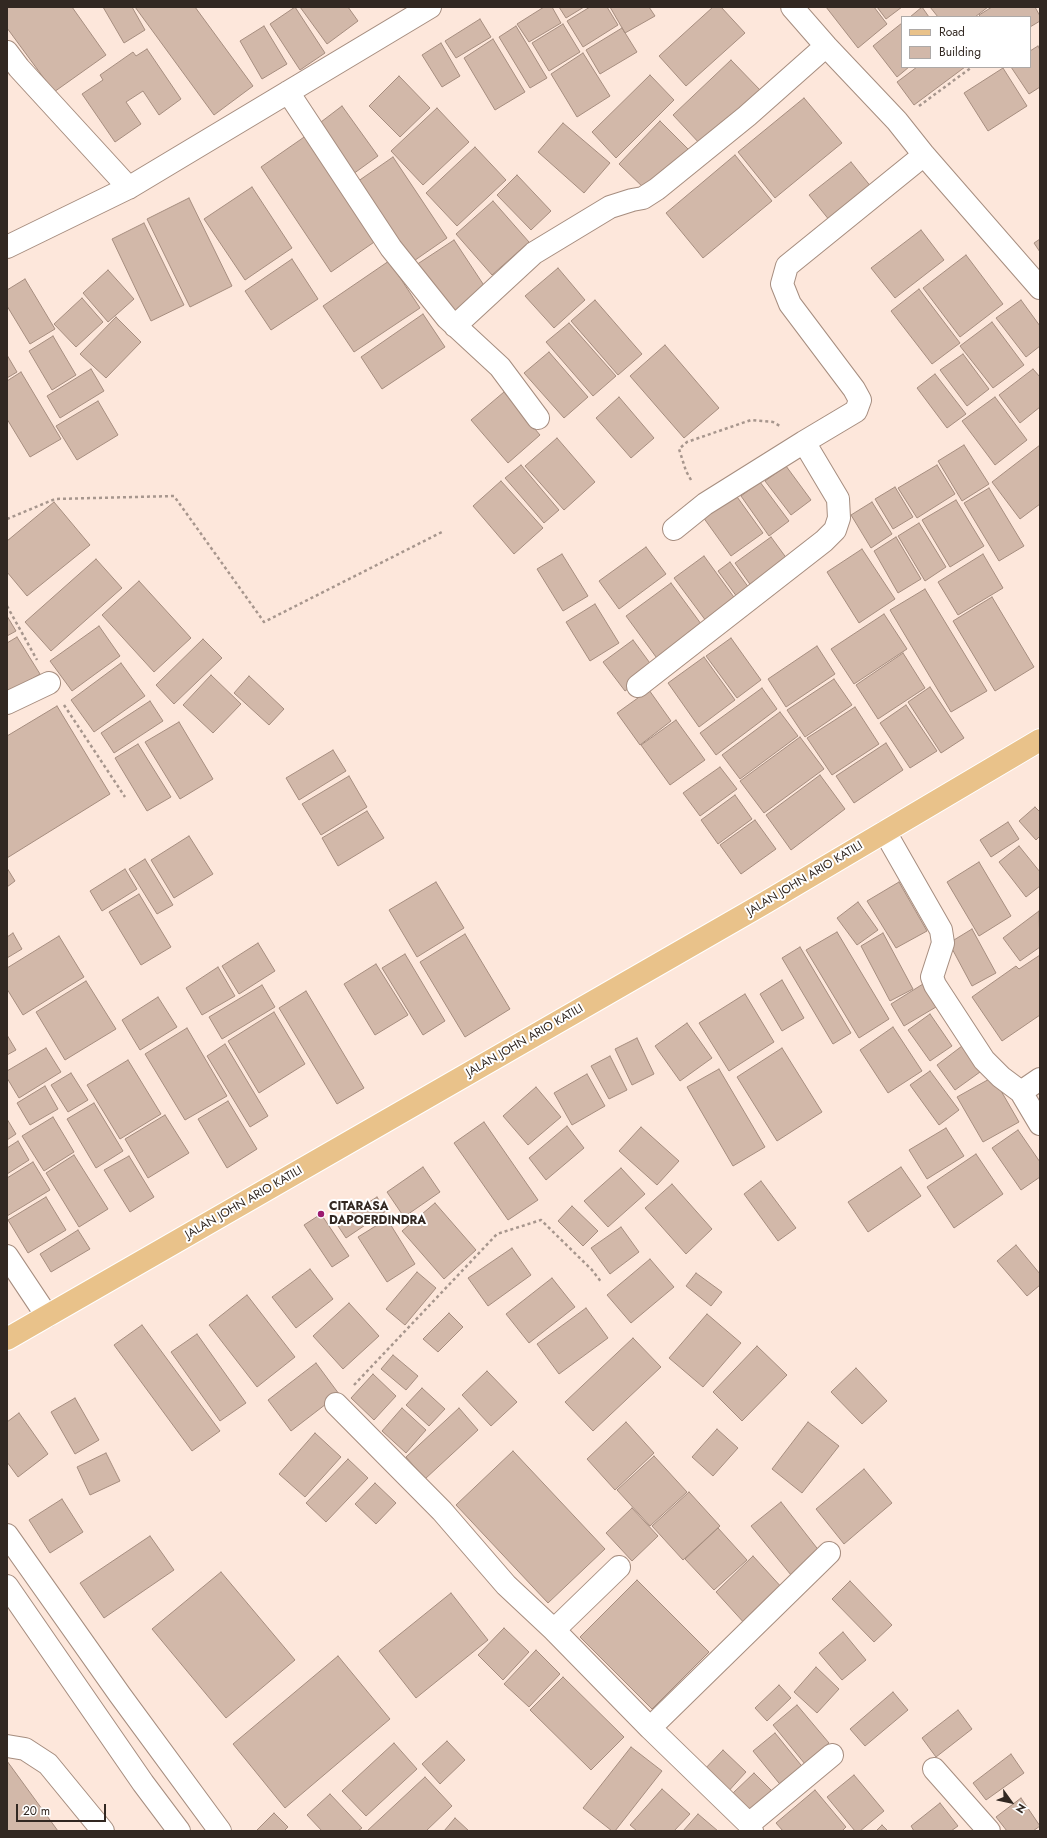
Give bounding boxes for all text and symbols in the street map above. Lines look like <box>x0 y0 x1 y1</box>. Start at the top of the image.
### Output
legend <box>901 16 1031 68</box>
text: Road <box>939 23 965 41</box>
text: Building <box>939 43 981 61</box>
street label: JALAN JOHN ARIO KATILI <box>744 839 866 919</box>
street label: JALAN JOHN ARIO KATILI <box>464 1002 586 1080</box>
street label: JALAN JOHN ARIO KATILI <box>183 1164 305 1242</box>
place label: CITARASA DAPOERDINDRA <box>329 1200 426 1228</box>
marker: CITARASA DAPOERDINDRA <box>316 1209 326 1219</box>
north arrow <box>991 1782 1031 1822</box>
scale bar <box>18 1796 108 1822</box>
text: N <box>1012 1801 1030 1817</box>
text: 20 m <box>23 1802 50 1820</box>

